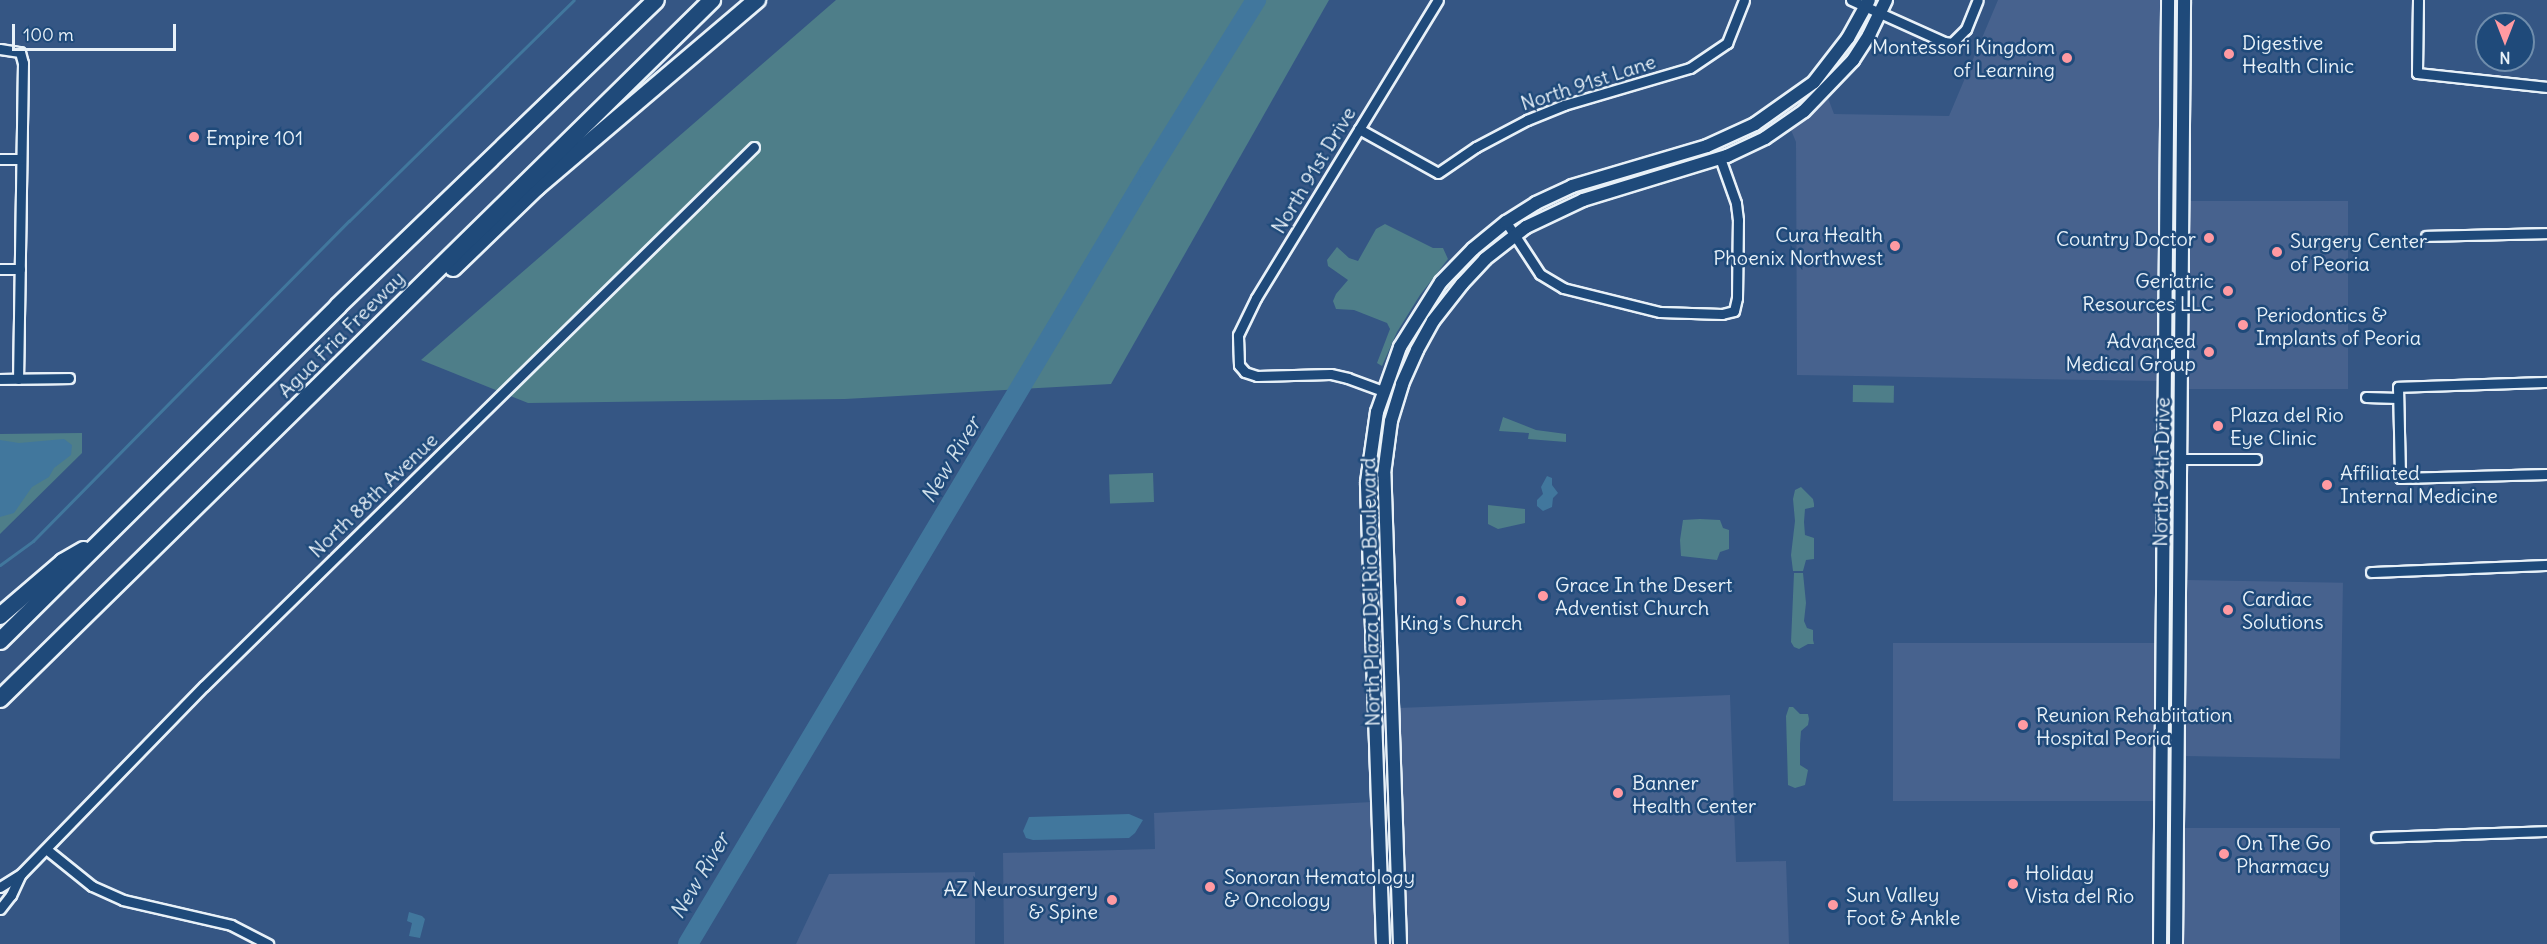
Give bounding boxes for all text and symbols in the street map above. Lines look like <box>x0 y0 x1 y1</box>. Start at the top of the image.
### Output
scale bar <box>15 12 178 50</box>
north arrow <box>2475 12 2535 72</box>
text: 100 m <box>23 23 74 46</box>
place label: Digestive Health Clinic <box>2242 30 2354 77</box>
place label: Montessori Kingdom of Learning <box>1872 34 2055 81</box>
marker: Digestive Health Clinic <box>2220 45 2238 63</box>
text: N <box>2499 48 2511 68</box>
street label: North 91st Lane <box>1517 49 1659 115</box>
marker: Montessori Kingdom of Learning <box>2060 51 2074 65</box>
street label: North 91st Drive <box>1266 102 1360 238</box>
place label: Empire 101 <box>206 125 303 149</box>
marker: Empire 101 <box>187 130 201 144</box>
place label: Cura Health Phoenix Northwest <box>1713 222 1883 269</box>
place label: Country Doctor <box>2056 226 2196 250</box>
place label: Surgery Center of Peoria <box>2290 228 2427 275</box>
marker: Country Doctor <box>2200 229 2218 247</box>
marker: Cura Health Phoenix Northwest <box>1888 239 1902 253</box>
marker: Surgery Center of Peoria <box>2268 243 2286 261</box>
street label: Agua Fria Freeway <box>273 266 409 402</box>
place label: Geriatric Resources LLC <box>2082 268 2214 315</box>
marker: Geriatric Resources LLC <box>2219 282 2237 300</box>
place label: Periodontics & Implants of Peoria <box>2256 302 2421 349</box>
marker: Periodontics & Implants of Peoria <box>2234 316 2252 334</box>
place label: Advanced Medical Group <box>2065 328 2196 375</box>
marker: Advanced Medical Group <box>2200 343 2218 361</box>
street label: North 94th Drive <box>2148 397 2174 547</box>
place label: Plaza del Rio Eye Clinic <box>2230 402 2344 449</box>
water label: New River <box>916 413 986 507</box>
marker: Plaza del Rio Eye Clinic <box>2211 419 2225 433</box>
street label: North 88th Avenue <box>304 428 442 562</box>
street label: North Plaza Del Rio Boulevard <box>1356 457 1384 727</box>
place label: Affiliated Internal Medicine <box>2340 461 2498 508</box>
marker: Affiliated Internal Medicine <box>2318 476 2336 494</box>
place label: Grace In the Desert Adventist Church <box>1555 572 1733 619</box>
place label: Cardiac Solutions <box>2242 586 2324 633</box>
marker: Grace In the Desert Adventist Church <box>1536 589 1550 603</box>
marker: King's Church <box>1454 594 1468 608</box>
marker: Cardiac Solutions <box>2219 601 2237 619</box>
place label: King's Church <box>1399 610 1523 634</box>
place label: Reunion Rehabiitation Hospital Peoria <box>2036 702 2233 749</box>
marker: Reunion Rehabiitation Hospital Peoria <box>2014 716 2032 734</box>
place label: Banner Health Center <box>1632 770 1756 817</box>
marker: Banner Health Center <box>1609 784 1627 802</box>
water label: New River <box>665 829 735 923</box>
place label: On The Go Pharmacy <box>2236 831 2331 878</box>
marker: On The Go Pharmacy <box>2217 847 2231 861</box>
place label: Holiday Vista del Rio <box>2025 861 2134 908</box>
place label: Sonoran Hematology & Oncology <box>1224 864 1415 911</box>
place label: AZ Neurosurgery & Spine <box>944 876 1098 923</box>
marker: Holiday Vista del Rio <box>2006 877 2020 891</box>
marker: Sonoran Hematology & Oncology <box>1201 878 1219 896</box>
place label: Sun Valley Foot & Ankle <box>1846 882 1960 929</box>
marker: AZ Neurosurgery & Spine <box>1103 891 1121 909</box>
marker: Sun Valley Foot & Ankle <box>1824 896 1842 914</box>

